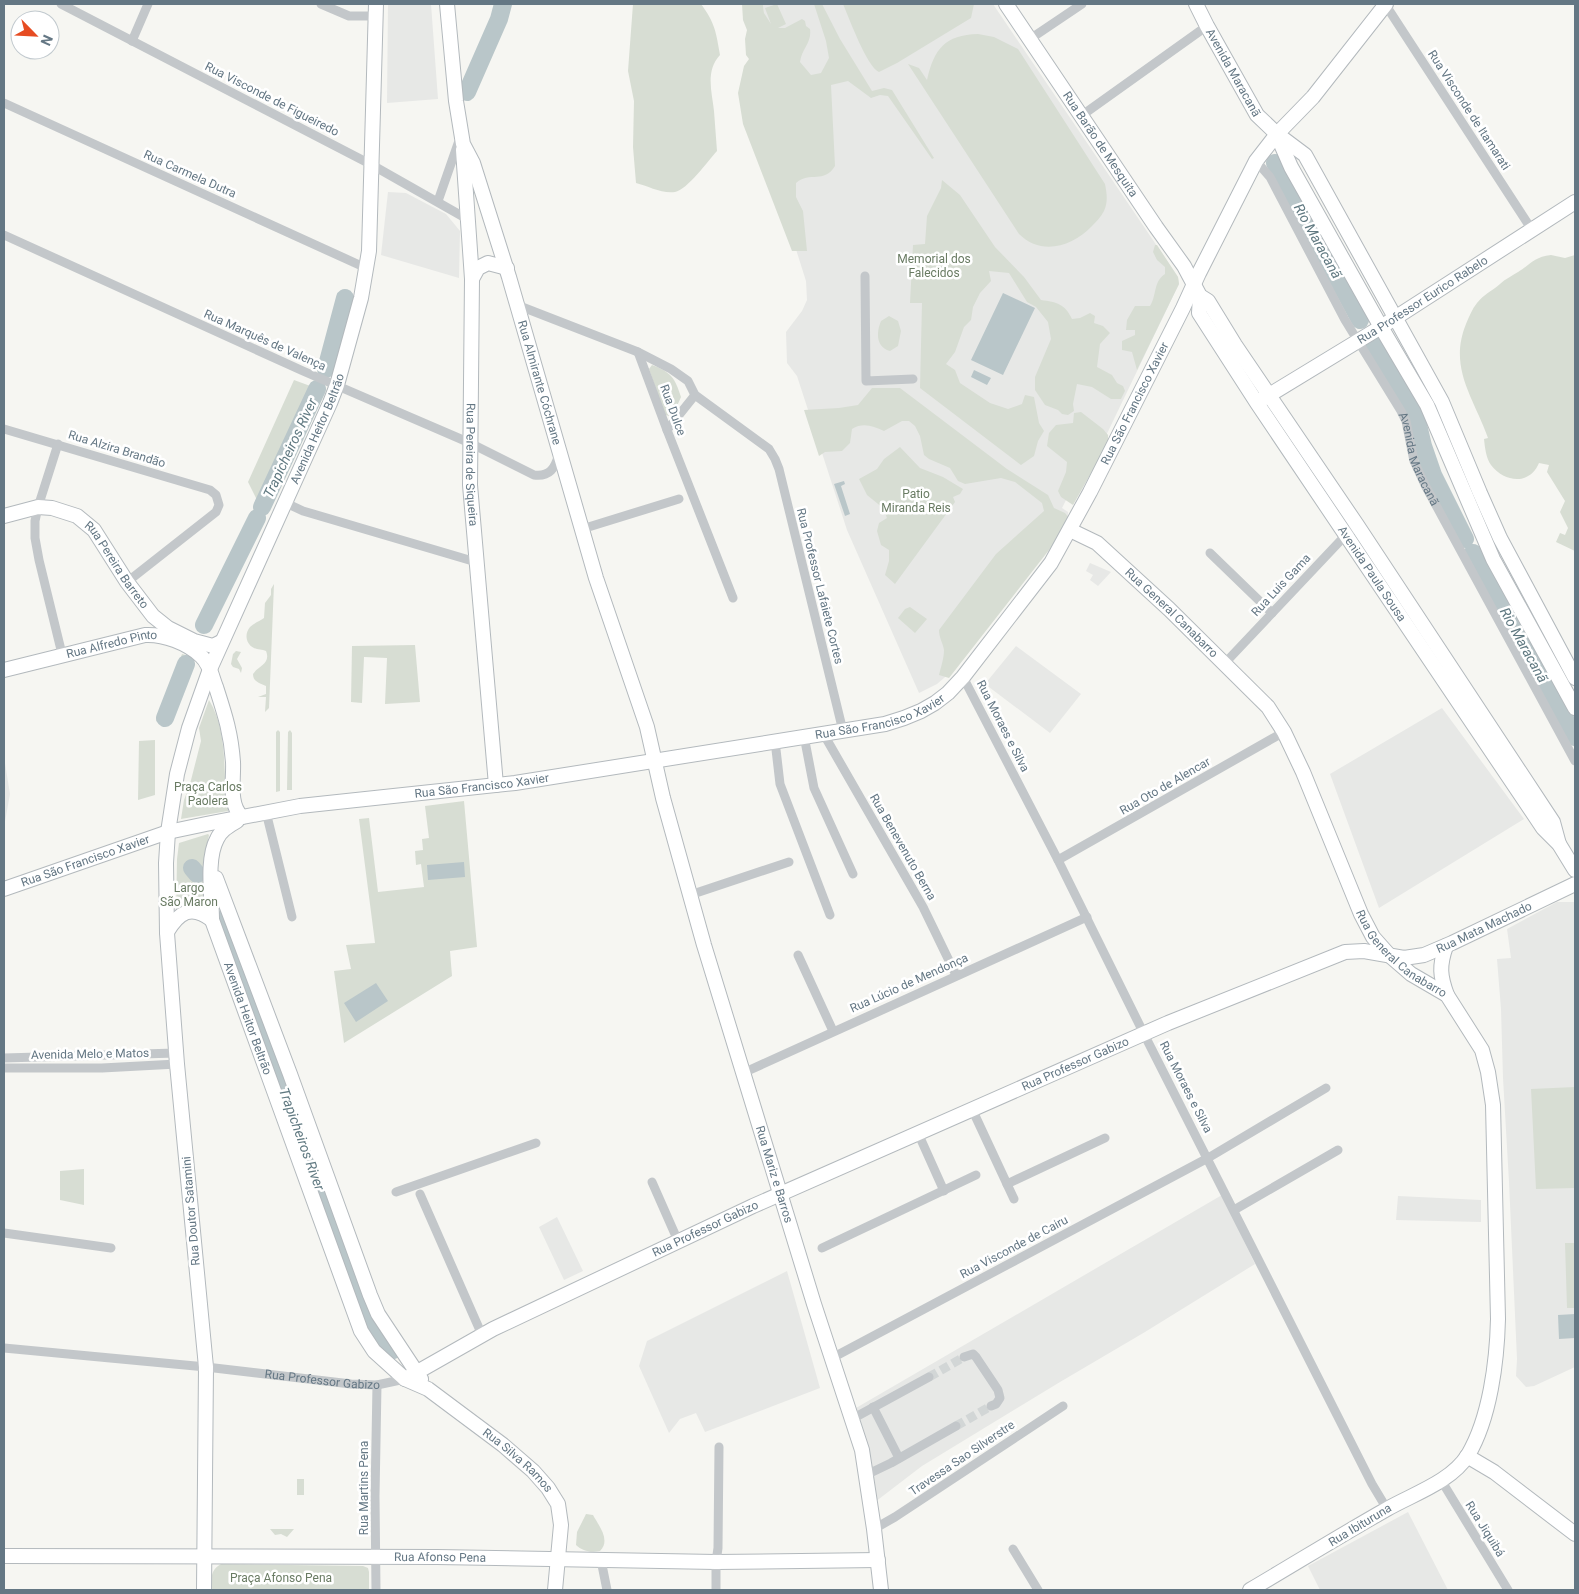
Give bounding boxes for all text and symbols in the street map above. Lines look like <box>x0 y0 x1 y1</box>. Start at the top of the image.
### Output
north arrow <box>10 10 60 60</box>
street label: Avenida Maracanã <box>1203 26 1263 119</box>
text: N <box>38 33 56 48</box>
street label: Rua Visconde de Itamarati <box>1425 47 1513 173</box>
street label: Rua Visconde de Figueiredo <box>203 59 341 139</box>
street label: Rua Barão de Mesquita <box>1060 89 1141 200</box>
street label: Rua Carmela Dutra <box>141 147 239 201</box>
water label: Rio Maracanã <box>1291 201 1345 282</box>
park label: Memorial dos Falecidos <box>897 252 971 280</box>
street label: Rua Professor Eurico Rabelo <box>1355 253 1490 347</box>
street label: Rua Marquês de Valença <box>202 307 328 373</box>
street label: Rua Almirante Cóchrane <box>515 319 564 447</box>
street label: Rua São Francisco Xavier <box>1098 340 1171 467</box>
street label: Avenida Heitor Beltrão <box>287 372 347 486</box>
street label: Rua Dulce <box>657 382 689 438</box>
water label: Trapicheiros River <box>260 395 320 500</box>
street label: Rua Pereira de Siqueira <box>463 403 481 527</box>
street label: Avenida Maracanã <box>1396 410 1442 508</box>
street label: Rua Alzira Brandão <box>67 428 168 471</box>
park label: Patio Miranda Reis <box>881 487 951 515</box>
street label: Rua Professor Lafaiete Cortes <box>794 507 846 665</box>
street label: Rua Pereira Barreto <box>82 518 152 611</box>
street label: Avenida Paula Sousa <box>1335 523 1409 624</box>
street label: Rua Luis Gama <box>1249 551 1313 619</box>
street label: Rua General Canabarro <box>1122 565 1221 660</box>
water label: Rio Maracanã <box>1497 605 1551 686</box>
street label: Rua Alfredo Pinto <box>65 628 158 661</box>
street label: Rua Moraes e Silva <box>974 678 1032 774</box>
street label: Rua São Francisco Xavier <box>814 691 947 742</box>
street label: Rua Oto de Alencar <box>1117 754 1213 818</box>
street label: Rua São Francisco Xavier <box>414 771 550 801</box>
park label: Praça Carlos Paolera <box>174 780 242 808</box>
street label: Rua Benevenuto Berna <box>867 791 939 903</box>
street label: Rua São Francisco Xavier <box>19 832 151 890</box>
park label: Largo São Maron <box>160 881 218 909</box>
street label: Rua Mata Machado <box>1434 899 1534 956</box>
street label: Rua General Canabarro <box>1353 908 1449 1000</box>
street label: Rua Lúcio de Mendonça <box>848 951 970 1015</box>
street label: Avenida Heitor Beltrão <box>221 960 275 1077</box>
street label: Rua Professor Gabizo <box>1019 1034 1131 1094</box>
street label: Rua Moraes e Silva <box>1157 1039 1215 1135</box>
street label: Avenida Melo e Matos <box>31 1046 149 1062</box>
water label: Trapicheiros River <box>276 1086 328 1193</box>
street label: Rua Mariz e Barros <box>753 1124 796 1225</box>
street label: Rua Doutor Satamini <box>179 1156 203 1266</box>
street label: Rua Professor Gabizo <box>650 1198 761 1260</box>
street label: Rua Visconde de Cairu <box>958 1213 1070 1281</box>
street label: Rua Professor Gabizo <box>264 1367 380 1392</box>
street label: Travessa Sao Silverstre <box>907 1418 1017 1498</box>
street label: Rua Silva Ramos <box>480 1425 556 1495</box>
street label: Rua Martins Pena <box>357 1441 371 1535</box>
street label: Rua Jiquibá <box>1462 1499 1508 1559</box>
street label: Rua Ibituruna <box>1326 1501 1394 1549</box>
street label: Rua Afonso Pena <box>394 1550 486 1565</box>
park label: Praça Afonso Pena <box>230 1571 332 1585</box>

